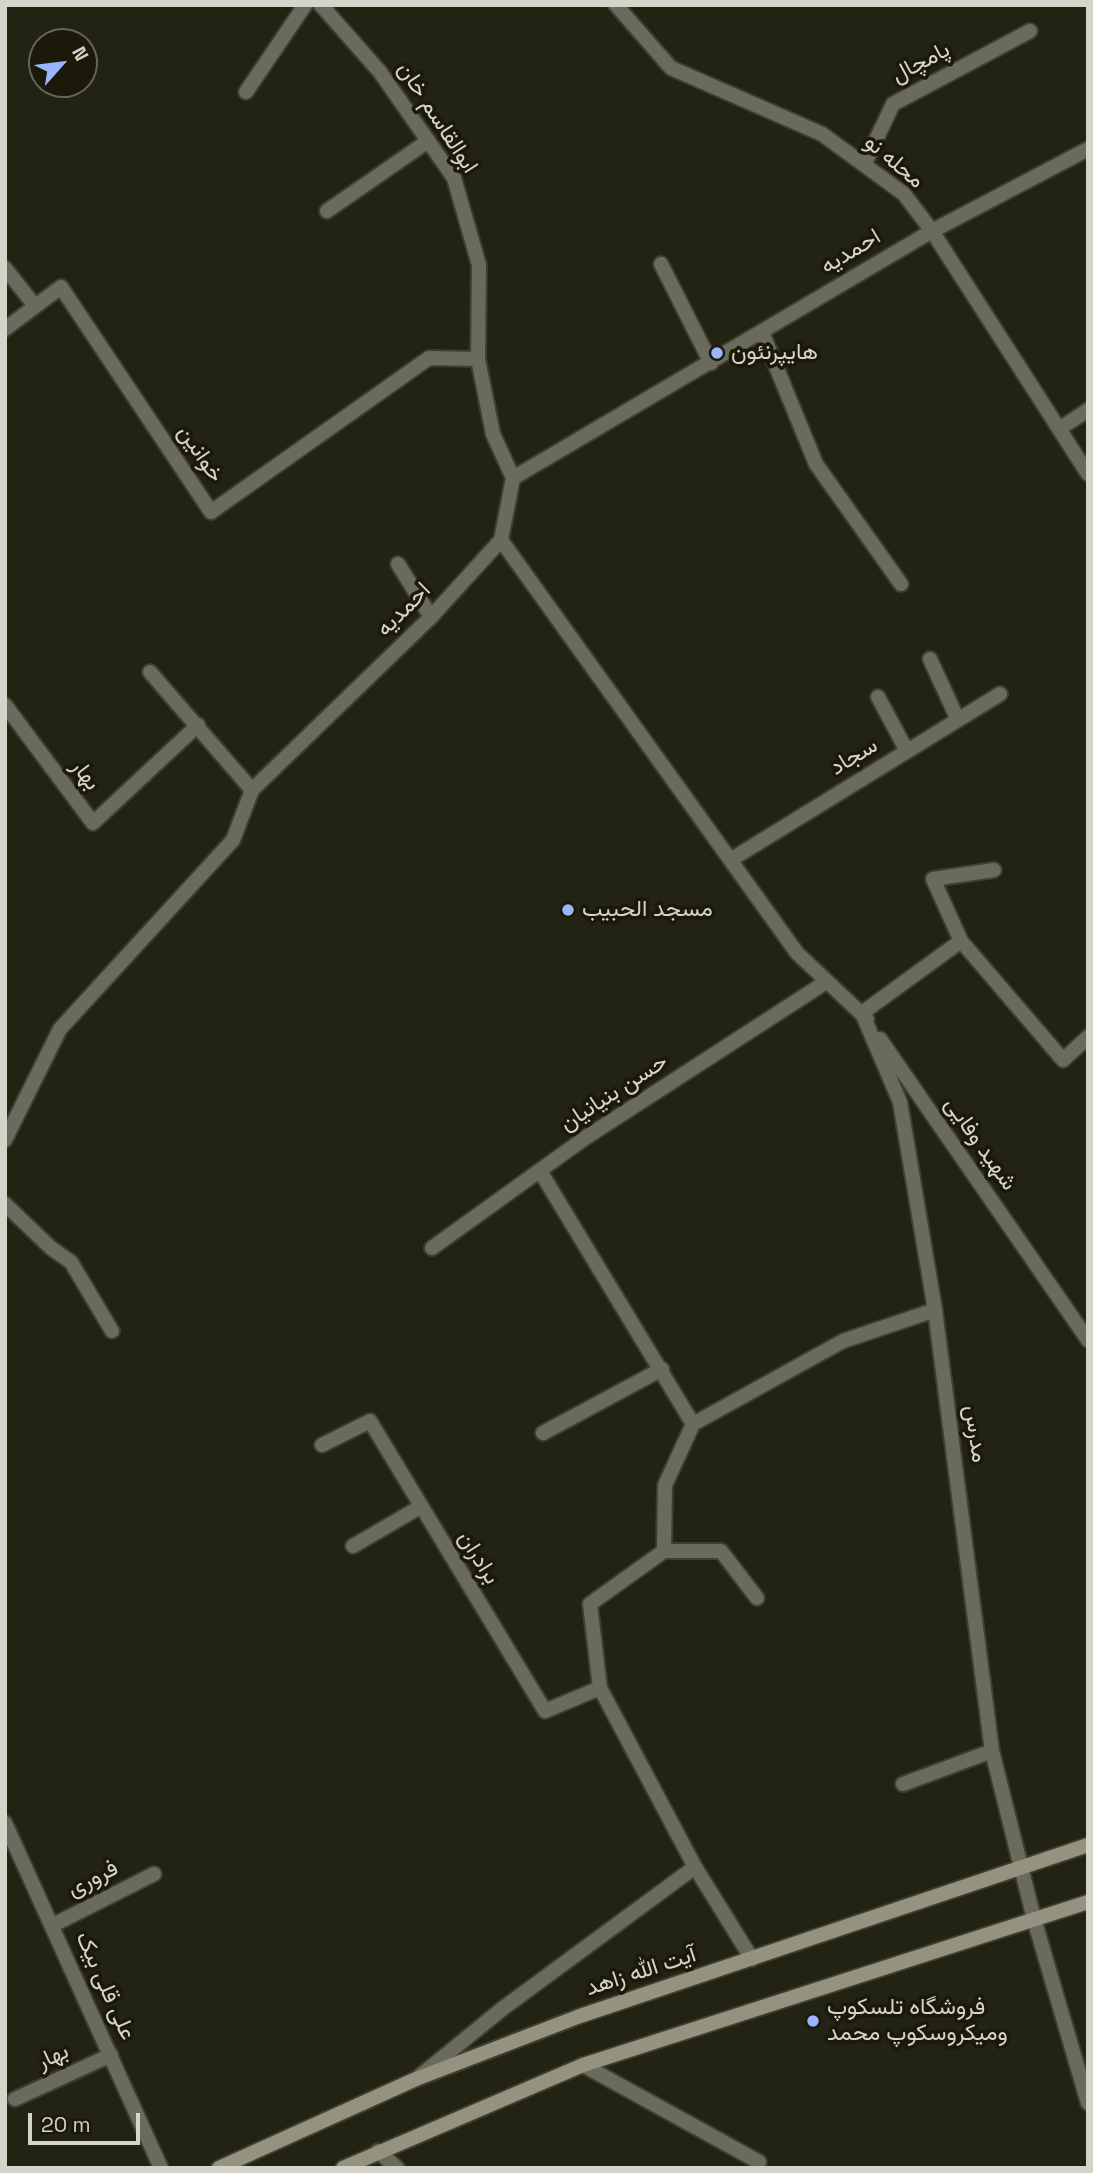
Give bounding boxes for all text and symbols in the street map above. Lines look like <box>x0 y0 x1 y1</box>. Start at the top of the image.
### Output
north arrow <box>28 28 98 98</box>
street label: پامچال <box>887 36 955 90</box>
text: N <box>66 42 94 65</box>
street label: ابوالقاسم خان <box>391 57 483 179</box>
street label: محله نو <box>858 129 930 195</box>
street label: احمدیه <box>816 223 886 281</box>
place label: هایپرنئون <box>731 339 818 367</box>
marker: هایپرنئون <box>709 345 725 361</box>
street label: خوانین <box>171 420 229 488</box>
street label: احمدیه <box>371 577 437 643</box>
street label: سجاد <box>825 732 883 782</box>
street label: بهار <box>64 754 106 796</box>
place label: مسجد الحبیب <box>582 896 713 924</box>
marker: مسجد الحبیب <box>560 902 576 918</box>
street label: حسن بنیانیان <box>555 1048 673 1138</box>
street label: شهید وفایی <box>938 1092 1022 1196</box>
street label: مدرس <box>957 1403 993 1465</box>
street label: برادران <box>451 1526 505 1590</box>
street label: فروری <box>63 1855 123 1903</box>
street label: علی قلی بیک <box>69 1928 141 2044</box>
street label: آیت الله زاهد <box>582 1941 700 2003</box>
place label: فروشگاه تلسکوپ ومیکروسکوپ محمد <box>827 1994 1008 2048</box>
marker: فروشگاه تلسکوپ ومیکروسکوپ محمد <box>805 2013 821 2029</box>
street label: بهار <box>33 2038 73 2076</box>
scale bar <box>32 2100 144 2144</box>
text: 20 m <box>41 2111 91 2138</box>

